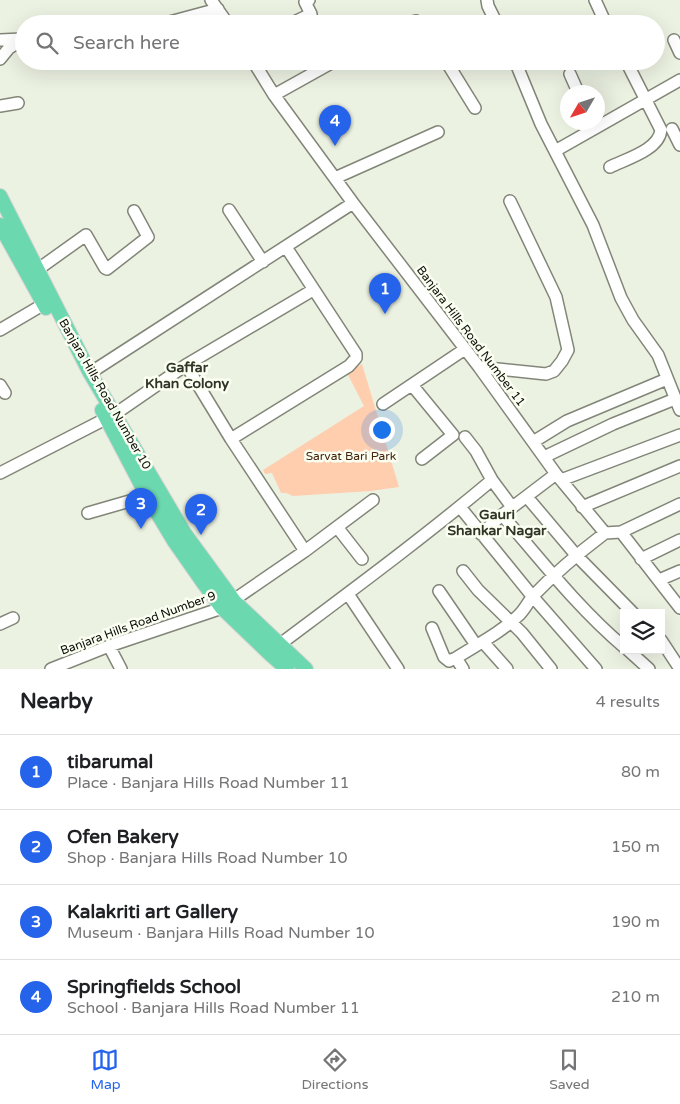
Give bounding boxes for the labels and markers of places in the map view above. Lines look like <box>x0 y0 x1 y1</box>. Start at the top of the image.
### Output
pin: 4 <box>319 105 351 146</box>
pin: 1 <box>369 273 401 314</box>
pin: 3 <box>125 488 157 529</box>
pin: 2 <box>185 494 217 535</box>

